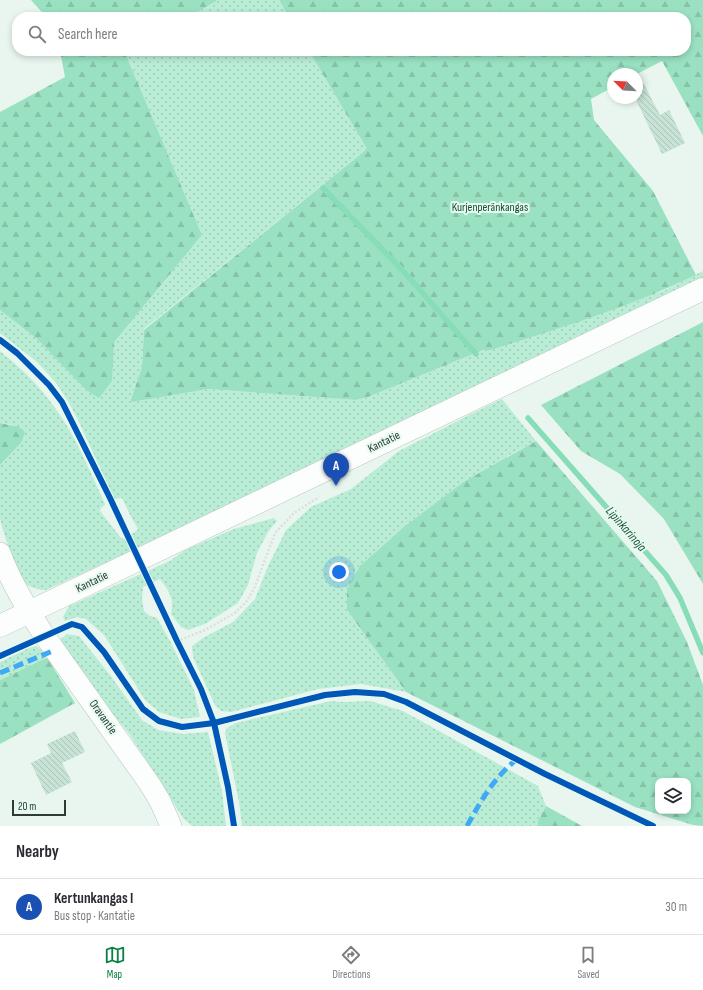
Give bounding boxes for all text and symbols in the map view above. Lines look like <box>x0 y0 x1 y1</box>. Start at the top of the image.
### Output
search box <box>12 12 691 56</box>
icon: search <box>26 23 48 45</box>
text: Search here <box>58 25 118 44</box>
north arrow <box>607 68 643 104</box>
park label: Kurjenperänkangas <box>452 200 528 215</box>
street label: Kantatie <box>365 428 403 456</box>
pin: A <box>323 453 349 486</box>
water label: Lipinkarinoja <box>602 503 650 555</box>
your location <box>329 562 349 582</box>
street label: Kantatie <box>73 568 111 596</box>
street label: Oravantie <box>86 697 120 737</box>
map controls <box>655 778 691 814</box>
button: layers <box>655 778 691 814</box>
scale bar <box>12 798 66 817</box>
text: 20 m <box>18 800 36 813</box>
text: Nearby <box>16 842 59 862</box>
text: Kertunkangas I <box>54 889 133 908</box>
text: A <box>26 899 32 915</box>
text: 30 m <box>665 899 687 915</box>
text: Bus stop · Kantatie <box>54 908 135 924</box>
tab: Map <box>104 944 126 981</box>
tab: Directions <box>333 944 370 981</box>
tab: Saved <box>577 944 599 981</box>

